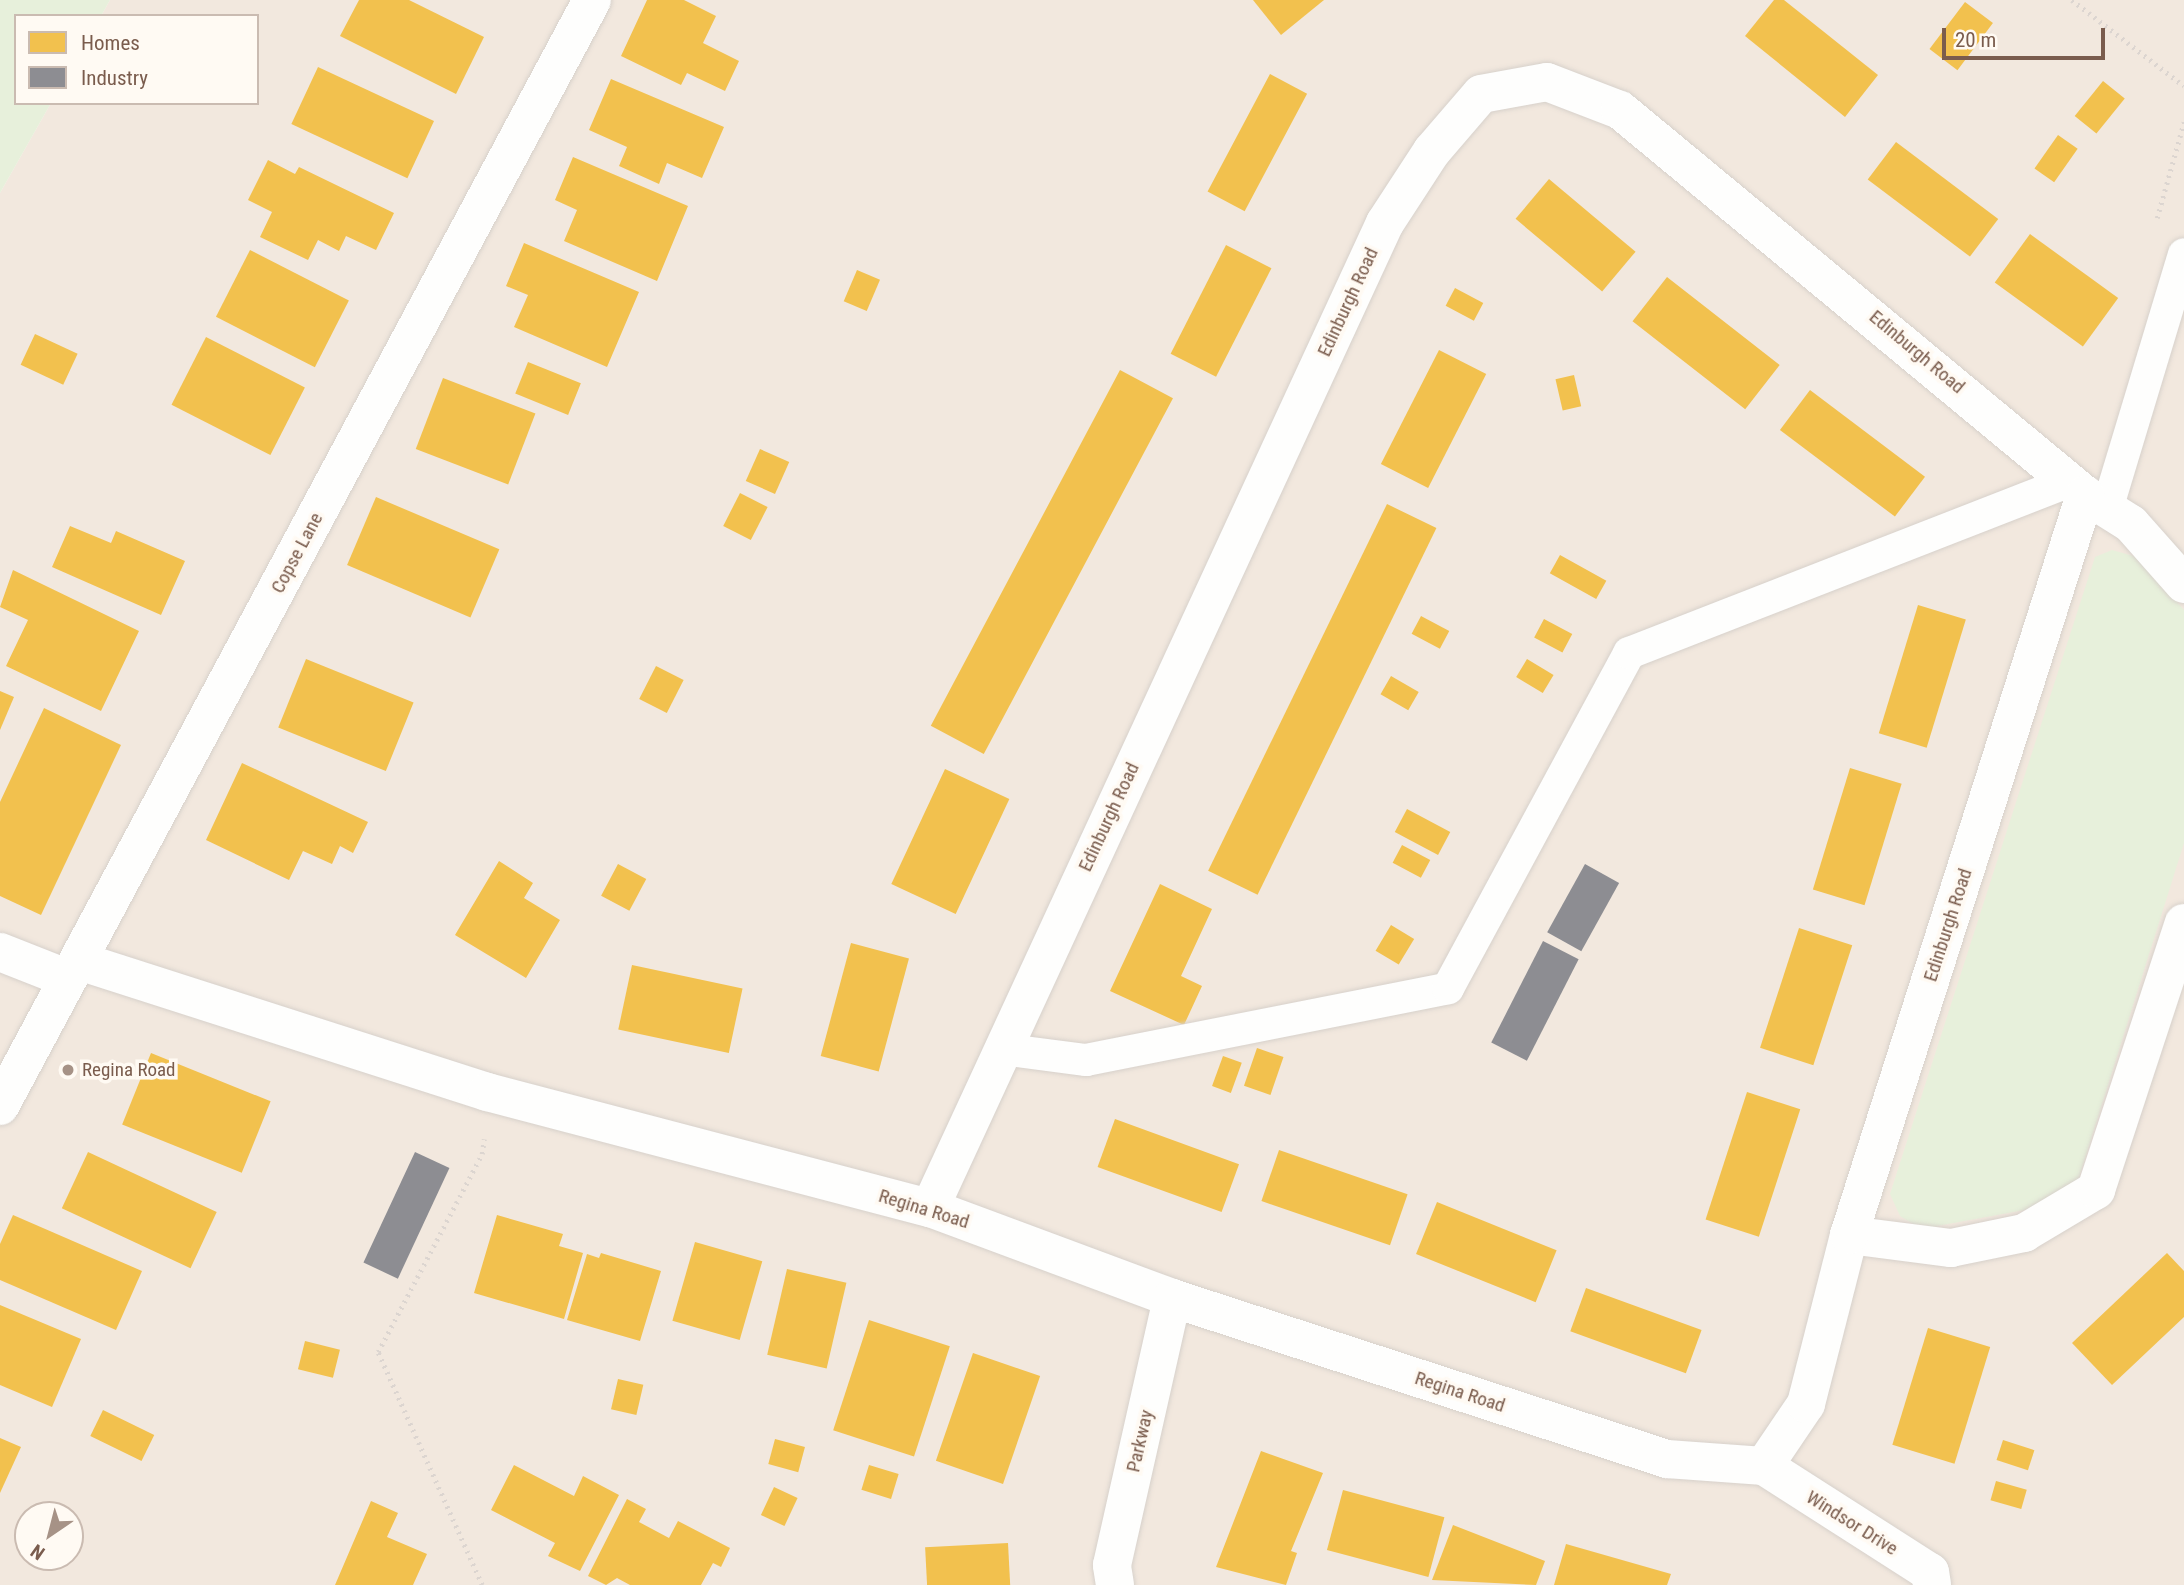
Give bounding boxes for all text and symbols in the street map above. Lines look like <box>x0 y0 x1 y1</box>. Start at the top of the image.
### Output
legend <box>14 14 259 105</box>
scale bar <box>1946 14 2109 58</box>
text: 20 m <box>1955 28 1996 52</box>
text: Homes <box>81 31 140 55</box>
text: Industry <box>81 66 148 90</box>
street label: Edinburgh Road <box>1313 244 1383 360</box>
street label: Edinburgh Road <box>1865 306 1969 398</box>
street label: Copse Lane <box>266 509 328 597</box>
street label: Edinburgh Road <box>1074 759 1144 875</box>
street label: Edinburgh Road <box>1919 866 1977 984</box>
place label: Regina Road <box>82 1059 176 1081</box>
marker: Regina Road <box>60 1062 76 1078</box>
street label: Regina Road <box>876 1184 972 1234</box>
street label: Regina Road <box>1412 1367 1508 1417</box>
street label: Parkway <box>1122 1408 1158 1474</box>
street label: Windsor Drive <box>1802 1486 1902 1560</box>
north arrow <box>14 1501 84 1571</box>
text: N <box>26 1539 49 1565</box>

